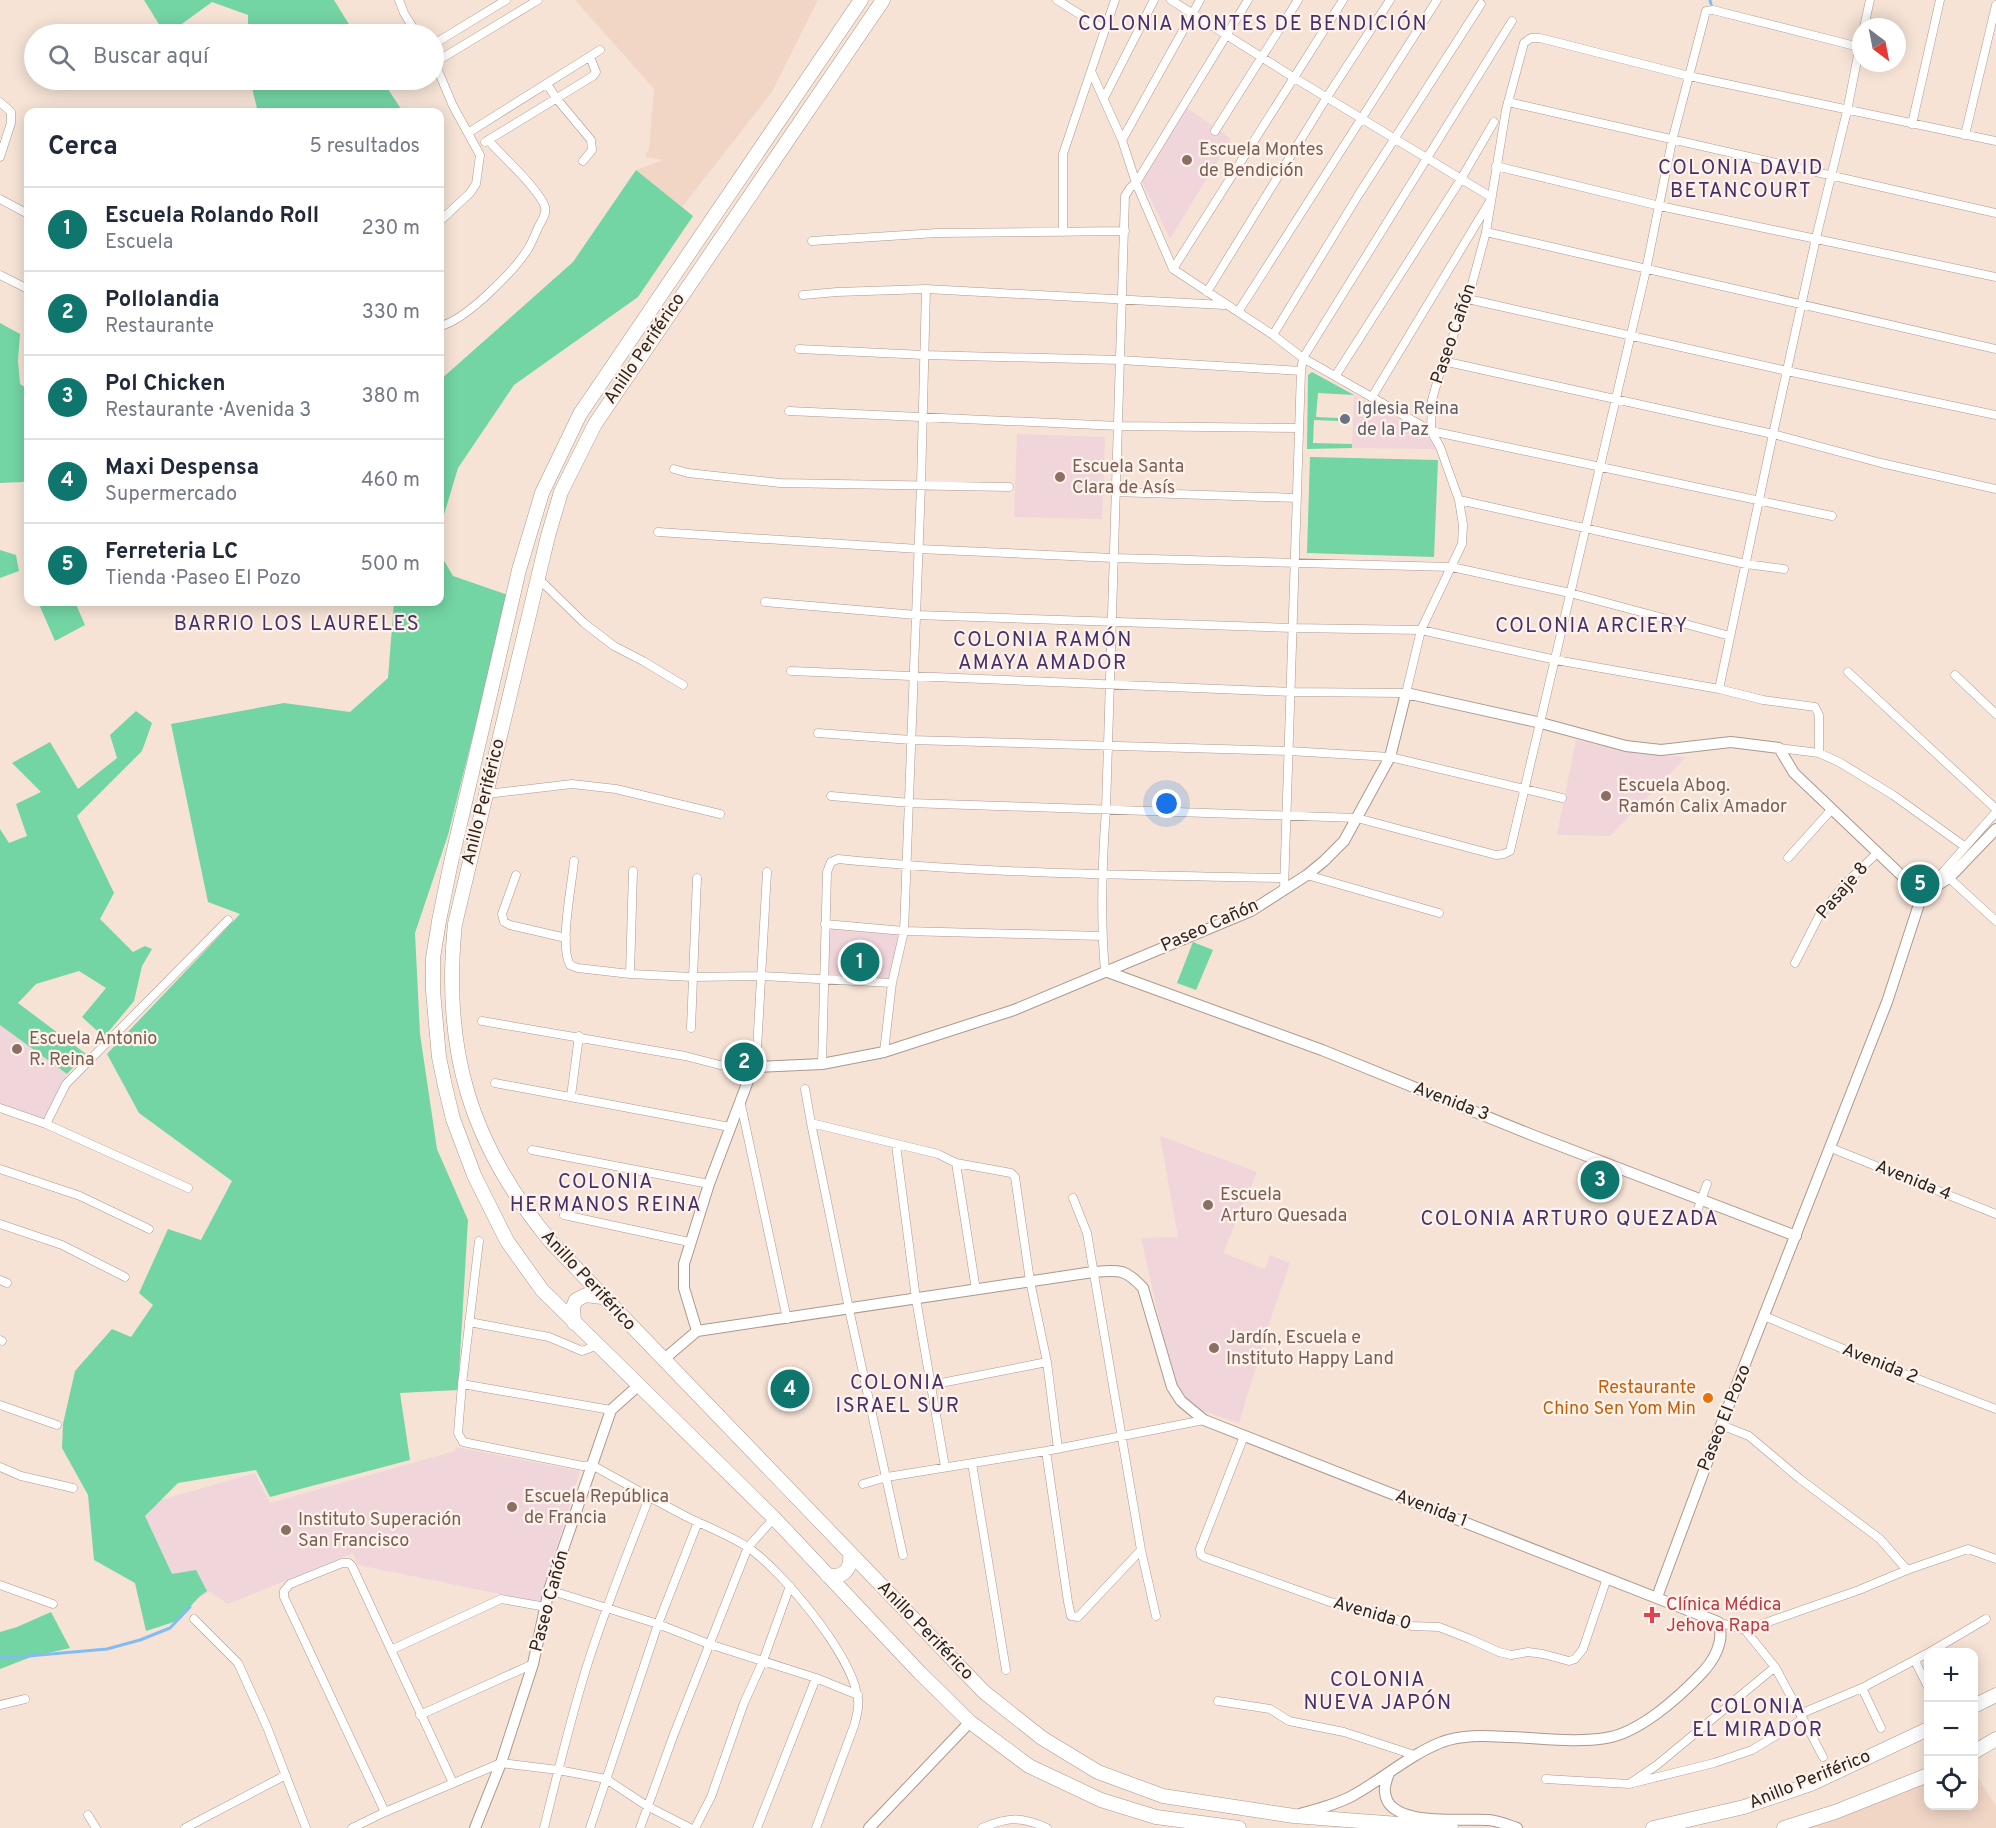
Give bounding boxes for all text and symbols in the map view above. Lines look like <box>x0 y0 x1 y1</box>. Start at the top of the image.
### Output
district label: COLONIA MONTES DE BENDICIÓN <box>1078 10 1428 38</box>
north arrow <box>1852 18 1906 72</box>
search box <box>24 24 444 90</box>
icon: search <box>45 41 78 74</box>
text: Buscar aquí <box>93 44 209 71</box>
text: Cerca <box>48 131 118 164</box>
text: 5 resultados <box>310 134 420 160</box>
place label: Escuela Montes de Bendición <box>1199 139 1324 183</box>
marker: Escuela Montes de Bendición <box>1180 153 1194 167</box>
district label: COLONIA DAVID BETANCOURT <box>1658 156 1824 205</box>
text: Escuela Rolando Roll <box>105 203 319 230</box>
text: 1 <box>64 216 72 242</box>
text: 230 m <box>361 216 420 242</box>
text: Escuela <box>105 230 173 256</box>
street label: Paseo Cañón <box>1426 281 1482 387</box>
text: Pollolandia <box>105 287 220 314</box>
street label: Anillo Periférico <box>599 289 691 409</box>
text: 2 <box>61 300 74 326</box>
text: 330 m <box>362 300 420 326</box>
text: Restaurante <box>105 314 214 340</box>
text: Pol Chicken <box>105 371 225 398</box>
text: 3 <box>62 384 74 410</box>
text: 380 m <box>361 384 420 410</box>
text: Restaurante · Avenida 3 <box>105 398 311 424</box>
place label: Iglesia Reina de la Paz <box>1357 398 1459 442</box>
marker: Iglesia Reina de la Paz <box>1338 412 1352 426</box>
text: Maxi Despensa <box>105 455 259 482</box>
place label: Escuela Santa Clara de Asís <box>1072 456 1184 500</box>
text: 4 <box>61 468 74 494</box>
text: 460 m <box>361 468 420 494</box>
marker: Escuela Santa Clara de Asís <box>1053 470 1067 484</box>
text: Supermercado <box>105 482 237 508</box>
text: Ferreteria LC <box>105 539 238 566</box>
text: 5 <box>61 552 74 578</box>
text: 500 m <box>360 552 420 578</box>
text: Tienda · Paseo El Pozo <box>105 566 301 592</box>
district label: BARRIO LOS LAURELES <box>174 612 420 638</box>
district label: COLONIA ARCIERY <box>1495 614 1689 640</box>
district label: COLONIA RAMÓN AMAYA AMADOR <box>953 626 1133 677</box>
street label: Anillo Periférico <box>457 736 511 868</box>
place label: Escuela Abog. Ramón Calix Amador <box>1618 775 1787 819</box>
your location <box>1152 789 1181 818</box>
marker: Escuela Abog. Ramón Calix Amador <box>1599 789 1613 803</box>
street label: Pasaje 8 <box>1812 858 1874 924</box>
pin: 5 <box>1900 862 1940 906</box>
street label: Paseo Cañón <box>1158 894 1262 958</box>
pin: 1 <box>840 940 880 984</box>
place label: Escuela Antonio R. Reina <box>29 1028 157 1072</box>
pin: 2 <box>724 1040 764 1084</box>
marker: Escuela Antonio R. Reina <box>10 1042 24 1056</box>
street label: Avenida 3 <box>1410 1077 1492 1127</box>
street label: Avenida 4 <box>1872 1155 1954 1207</box>
pin: 3 <box>1580 1158 1620 1202</box>
district label: COLONIA HERMANOS REINA <box>510 1170 702 1219</box>
place label: Escuela Arturo Quesada <box>1220 1184 1347 1228</box>
marker: Escuela Arturo Quesada <box>1201 1198 1215 1212</box>
district label: COLONIA ARTURO QUEZADA <box>1421 1207 1719 1233</box>
street label: Anillo Periférico <box>536 1226 640 1336</box>
place label: Jardín, Escuela e Instituto Happy Land <box>1226 1327 1394 1371</box>
street label: Avenida 2 <box>1839 1338 1921 1390</box>
marker: Jardín, Escuela e Instituto Happy Land <box>1207 1341 1221 1355</box>
street label: Paseo El Pozo <box>1693 1361 1757 1475</box>
pin: 4 <box>770 1366 810 1412</box>
district label: COLONIA ISRAEL SUR <box>835 1371 961 1420</box>
place label: Restaurante Chino Sen Yom Min <box>1543 1377 1696 1421</box>
marker: Restaurante Chino Sen Yom Min <box>1701 1391 1715 1405</box>
street label: Avenida 1 <box>1392 1485 1470 1533</box>
place label: Escuela República de Francia <box>524 1486 669 1530</box>
marker: Escuela República de Francia <box>505 1500 519 1514</box>
place label: Instituto Superación San Francisco <box>298 1509 461 1553</box>
marker: Instituto Superación San Francisco <box>279 1523 293 1537</box>
street label: Paseo Cañón <box>525 1547 575 1655</box>
street label: Anillo Periférico <box>872 1577 978 1685</box>
street label: Avenida 0 <box>1330 1592 1414 1636</box>
place label: Clínica Médica Jehova Rapa <box>1666 1594 1781 1638</box>
marker: Clínica Médica Jehova Rapa <box>1643 1606 1661 1624</box>
map controls <box>1924 1648 1978 1810</box>
button: + <box>1924 1648 1978 1702</box>
district label: COLONIA NUEVA JAPÓN <box>1303 1668 1453 1717</box>
district label: COLONIA EL MIRADOR <box>1692 1695 1824 1744</box>
button: − <box>1924 1702 1978 1756</box>
street label: Anillo Periférico <box>1746 1745 1874 1815</box>
button: locate <box>1924 1756 1978 1810</box>

